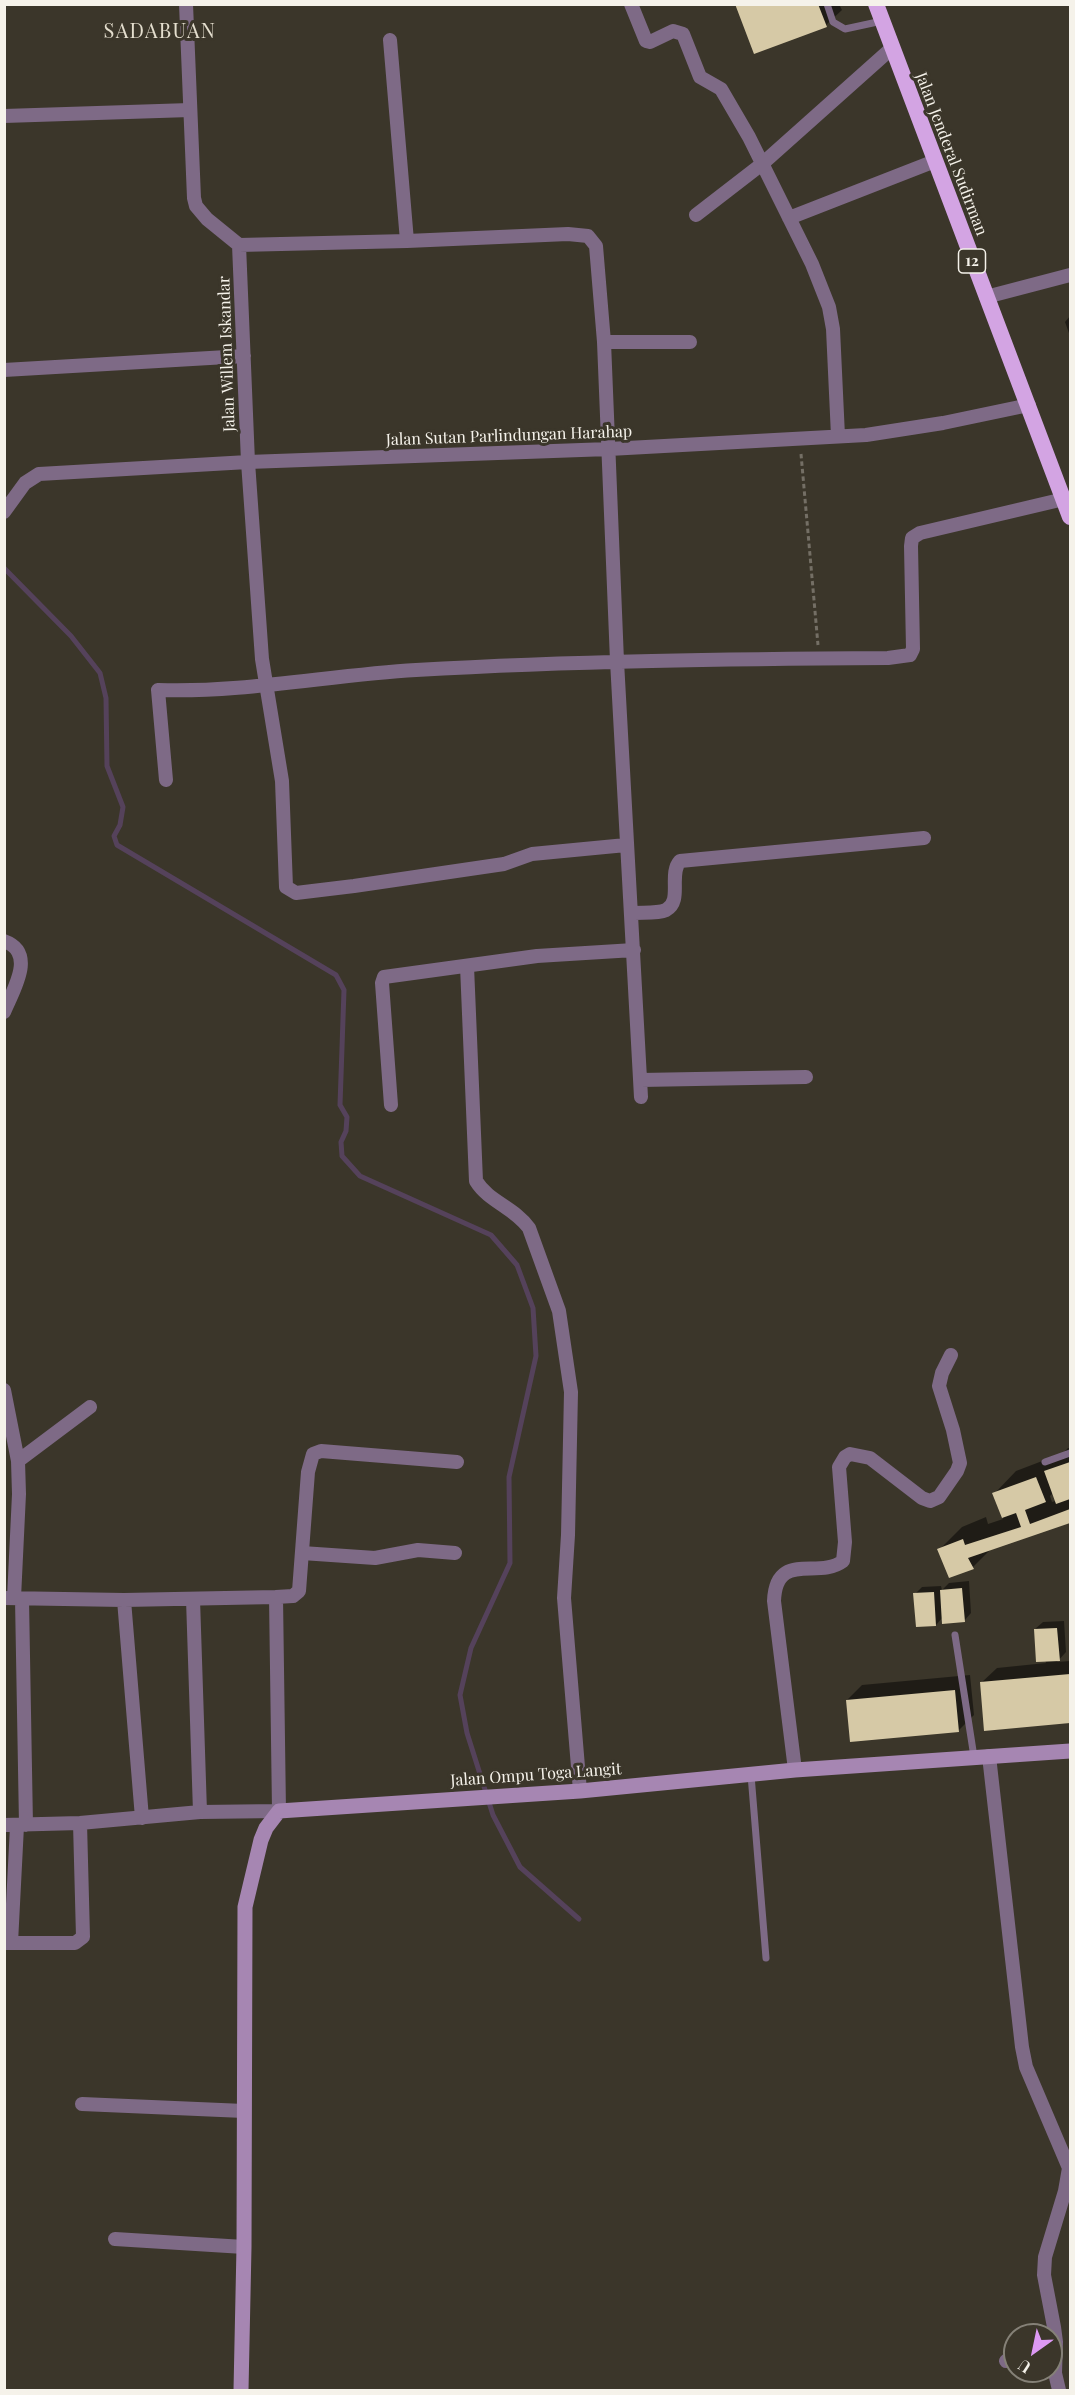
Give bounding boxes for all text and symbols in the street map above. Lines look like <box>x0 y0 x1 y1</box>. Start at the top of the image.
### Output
district label: SADABUAN <box>104 20 216 44</box>
street label: Jalan Jenderal Sudirman <box>911 70 991 238</box>
road number: 12 <box>958 249 986 273</box>
street label: Jalan Willem Iskandar <box>215 276 239 432</box>
street label: Jalan Sutan Parlindungan Harahap <box>386 422 632 450</box>
street label: Jalan Ompu Toga Langit <box>450 1759 622 1791</box>
north arrow <box>1003 2323 1063 2383</box>
text: U <box>1014 2355 1034 2379</box>

